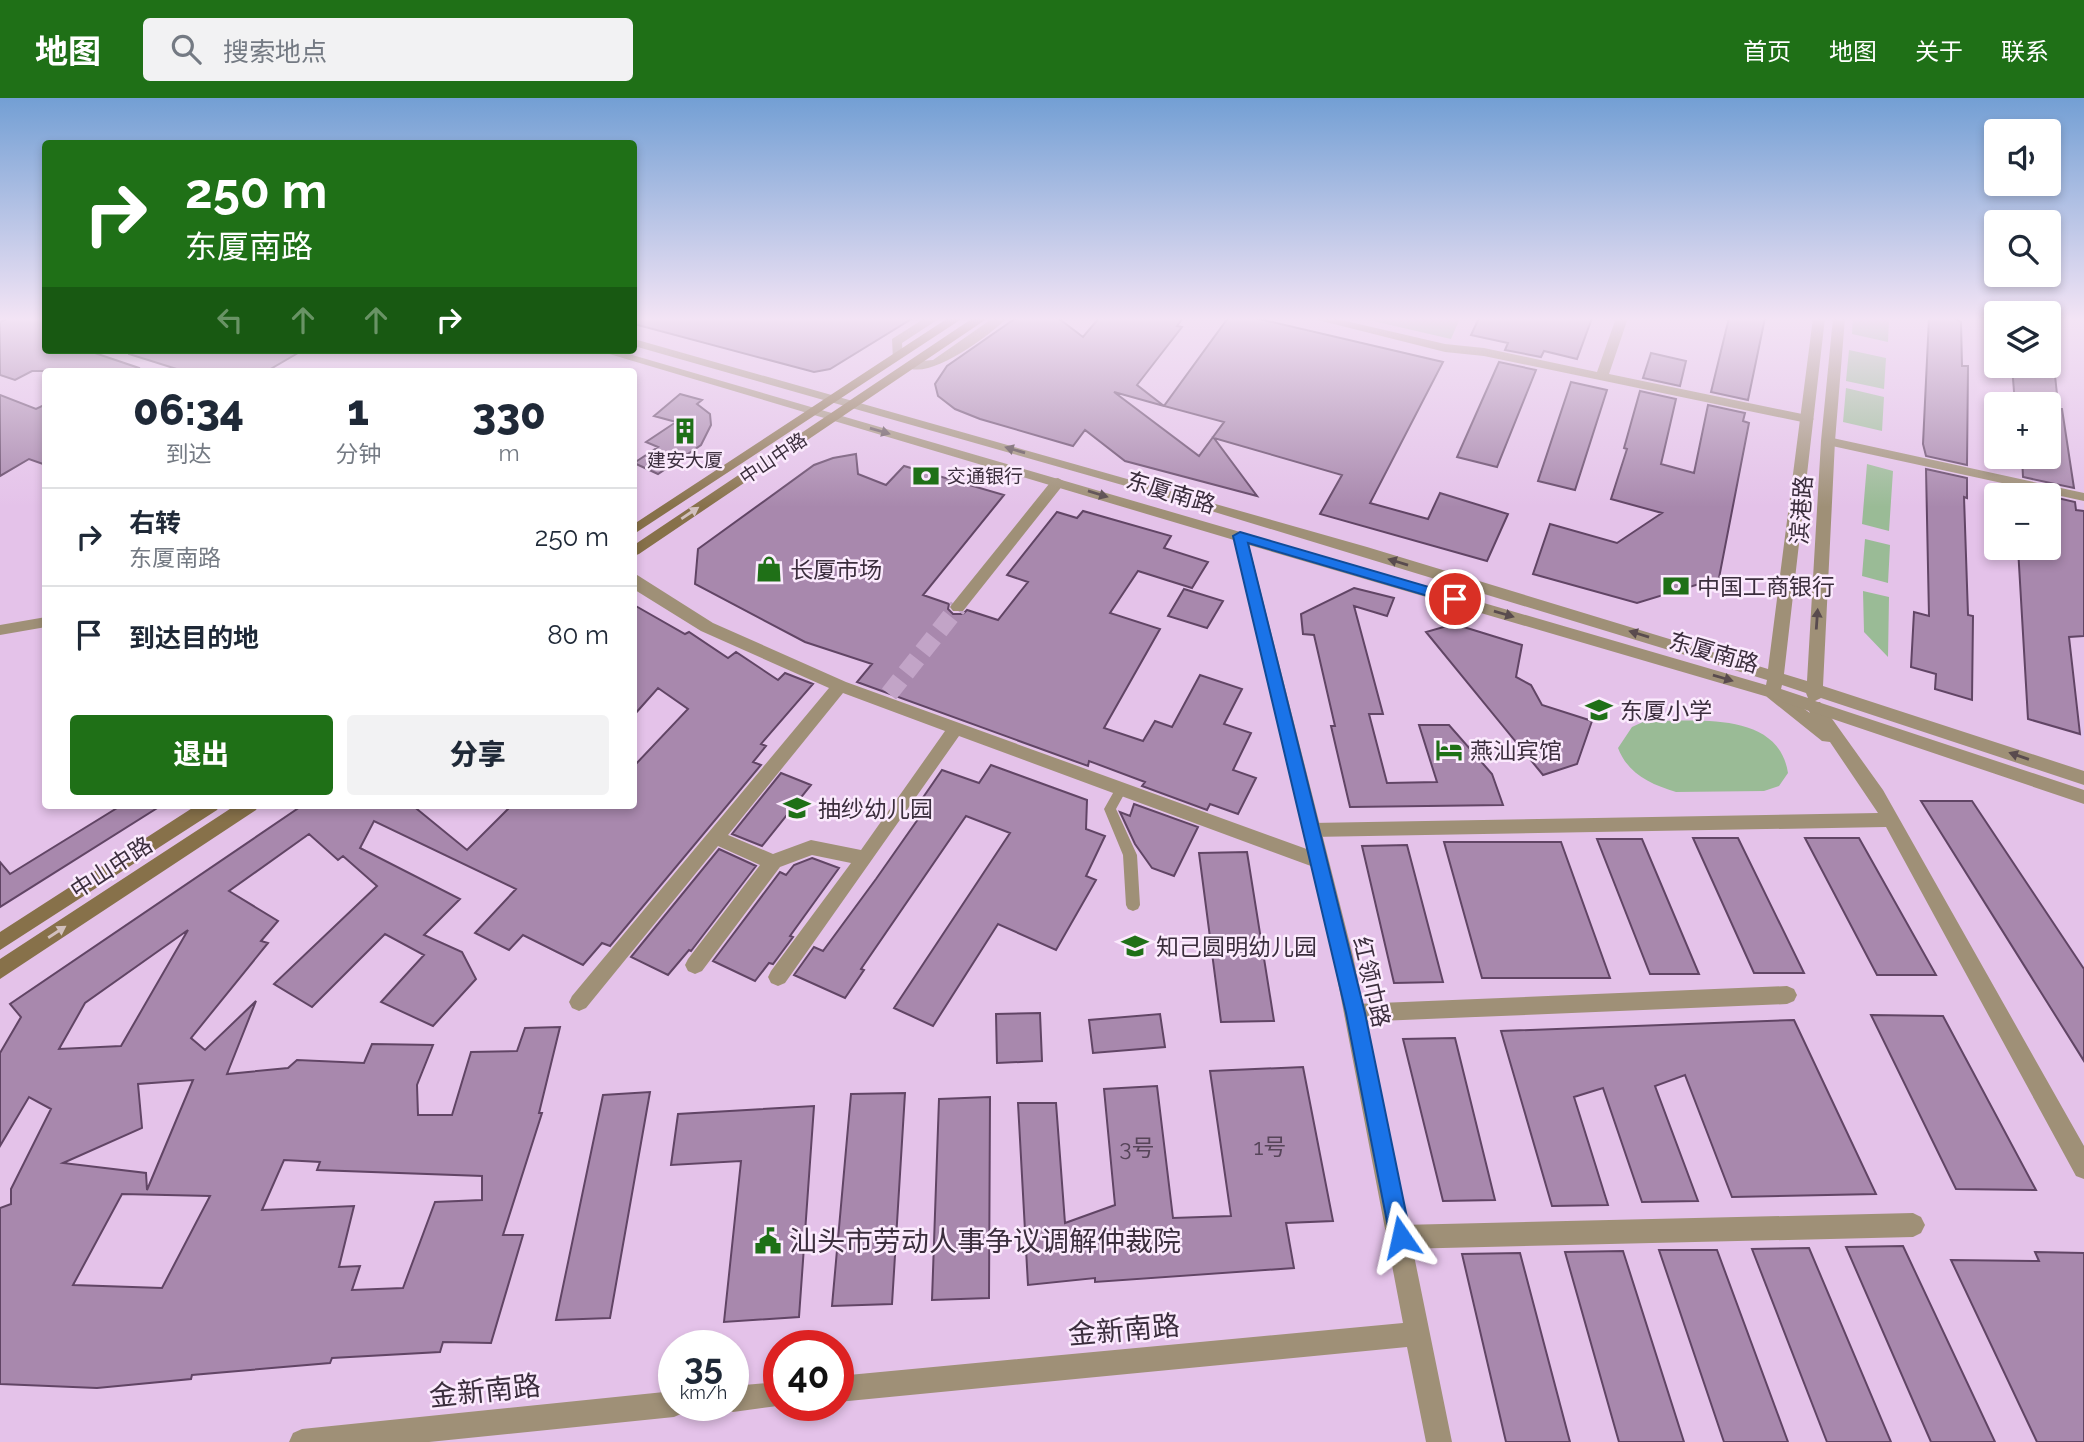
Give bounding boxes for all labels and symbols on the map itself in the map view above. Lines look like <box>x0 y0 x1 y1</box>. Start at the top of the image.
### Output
building icon: 建安大厦 <box>670 416 700 446</box>
one-way arrow <box>869 427 890 437</box>
street label: 中山中路 <box>735 428 811 488</box>
one-way arrow <box>1004 444 1025 454</box>
place label: 建安大厦 <box>647 449 723 471</box>
bank icon: 交通银行 <box>911 461 941 491</box>
place label: 交通银行 <box>947 465 1023 487</box>
street label: 东厦南路 <box>1123 466 1219 518</box>
street label: 滨港路 <box>1785 475 1817 545</box>
one-way arrow <box>1088 490 1109 500</box>
one-way arrow <box>681 506 699 520</box>
shop icon: 长厦市场 <box>754 554 784 584</box>
place label: 长厦市场 <box>790 556 882 583</box>
one-way arrow <box>1387 556 1408 566</box>
pin <box>1425 569 1485 629</box>
bank icon: 中国工商银行 <box>1661 571 1691 601</box>
place label: 中国工商银行 <box>1697 573 1835 600</box>
one-way arrow <box>1812 608 1823 630</box>
one-way arrow <box>1494 609 1516 620</box>
street label: 东厦南路 <box>1666 626 1762 678</box>
one-way arrow <box>1629 628 1650 638</box>
one-way arrow <box>1712 674 1733 684</box>
school or university icon: 东厦小学 <box>1584 695 1614 725</box>
place label: 东厦小学 <box>1620 697 1712 724</box>
hotel icon: 燕汕宾馆 <box>1434 735 1464 765</box>
place label: 燕汕宾馆 <box>1470 737 1562 764</box>
one-way arrow <box>2009 750 2030 761</box>
school or university icon: 抽纱幼儿园 <box>782 793 812 823</box>
place label: 抽纱幼儿园 <box>818 795 933 822</box>
street label: 中山中路 <box>65 831 157 903</box>
one-way arrow <box>47 926 67 939</box>
school or university icon: 知己圆明幼儿园 <box>1120 931 1150 961</box>
place label: 知己圆明幼儿园 <box>1156 933 1317 960</box>
street label: 红领巾路 <box>1348 934 1396 1030</box>
house number: 1号 <box>1254 1133 1286 1160</box>
house number: 3号 <box>1119 1134 1155 1161</box>
position arrow <box>1364 1200 1438 1274</box>
place label: 汕头市劳动人事争议调解仲裁院 <box>789 1225 1181 1258</box>
public building icon: 汕头市劳动人事争议调解仲裁院 <box>753 1226 783 1256</box>
street label: 金新南路 <box>1067 1309 1181 1351</box>
speed limit sign: 40 <box>763 1330 854 1421</box>
street label: 金新南路 <box>428 1369 542 1413</box>

